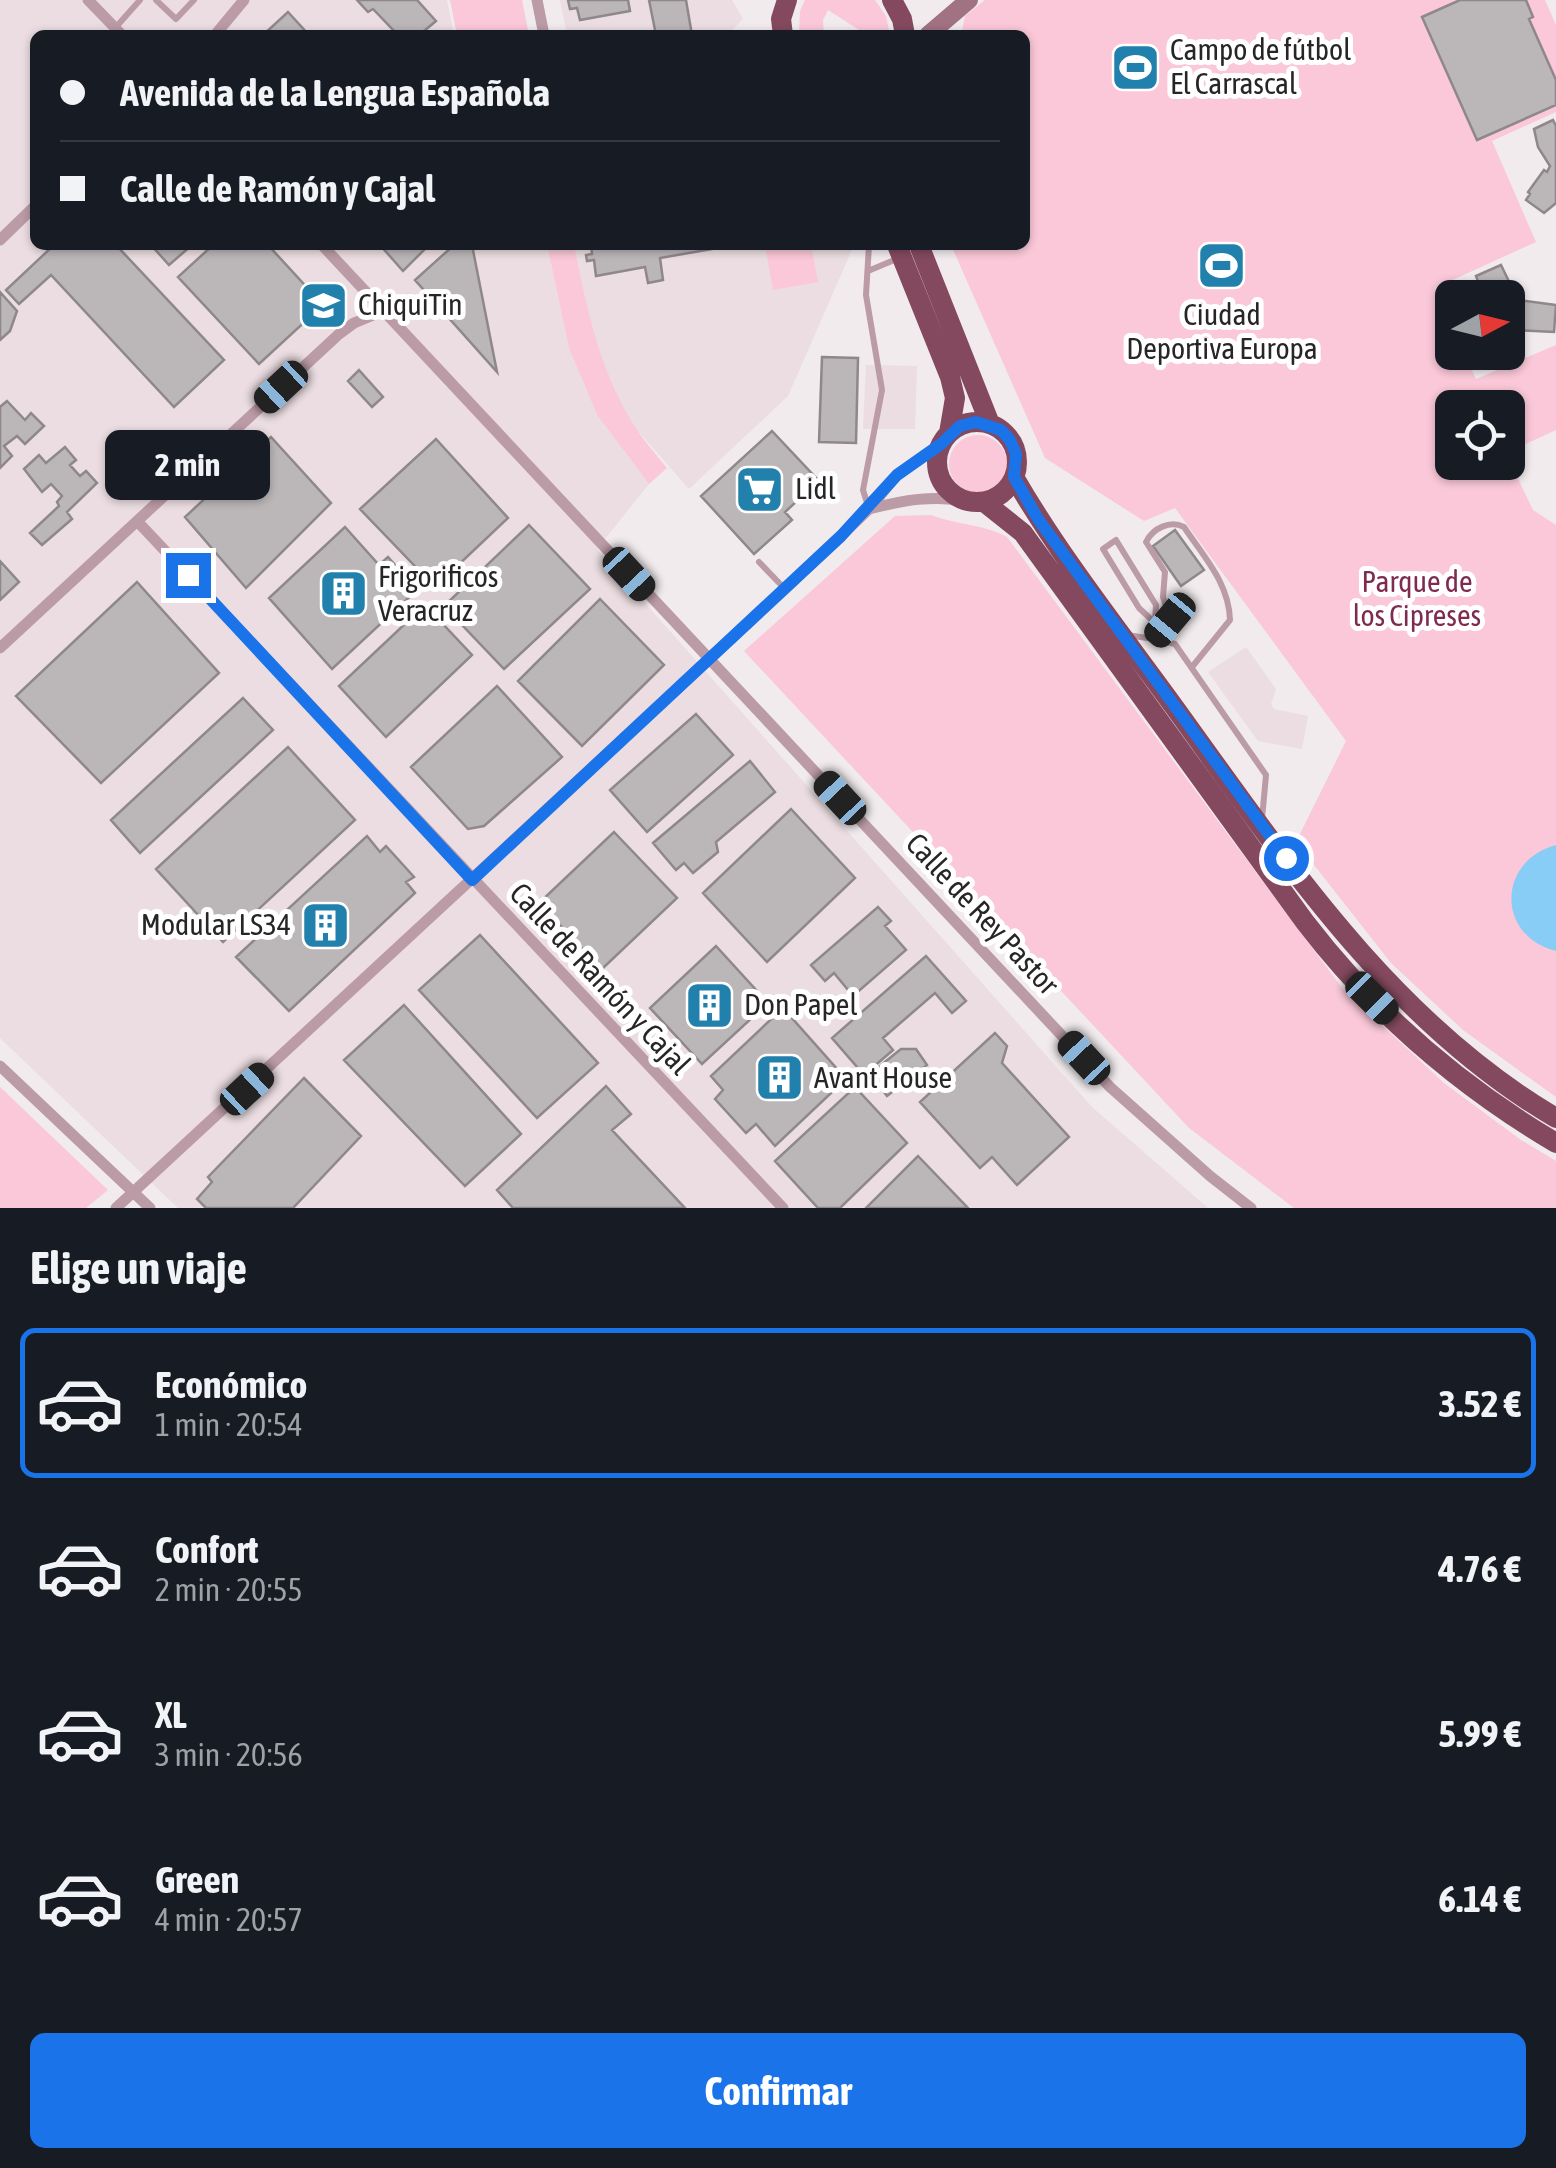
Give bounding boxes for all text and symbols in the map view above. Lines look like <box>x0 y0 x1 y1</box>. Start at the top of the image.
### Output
place label: Campo de fútbol El Carrascal <box>1170 32 1351 100</box>
sports icon: Campo de fútbol El Carrascal <box>1109 41 1161 93</box>
text: Avenida de la Lengua Española <box>120 71 550 114</box>
text: Calle de Ramón y Cajal <box>120 167 435 210</box>
sports icon: Ciudad Deportiva Europa <box>1196 240 1248 292</box>
school or university icon: ChiquiTin <box>297 279 349 331</box>
north arrow <box>1435 280 1525 370</box>
map controls <box>1435 280 1525 480</box>
place label: ChiquiTin <box>358 287 463 321</box>
place label: Ciudad Deportiva Europa <box>1126 297 1318 365</box>
car <box>249 356 313 418</box>
button: locate <box>1435 390 1525 480</box>
callout: 2 min <box>106 430 270 500</box>
text: 2 min <box>155 446 220 483</box>
supermarket icon: Lidl <box>734 463 786 515</box>
place label: Lidl <box>795 471 836 505</box>
car <box>598 542 660 606</box>
route end <box>166 553 211 598</box>
place label: Frigorificos Veracruz <box>378 559 498 627</box>
park label: Parque de los Cipreses <box>1353 564 1481 632</box>
building icon: Frigorificos Veracruz <box>317 568 369 620</box>
car <box>1139 587 1201 653</box>
car <box>809 766 871 830</box>
street label: Calle de Rey Pastor <box>900 826 1067 1002</box>
route start <box>1264 836 1309 881</box>
street label: Calle de Ramón y Cajal <box>503 876 698 1081</box>
building icon: Modular LS34 <box>300 899 352 951</box>
place label: Modular LS34 <box>141 907 291 941</box>
car <box>1340 966 1404 1030</box>
building icon: Don Papel <box>683 979 735 1031</box>
place label: Don Papel <box>744 987 857 1021</box>
car <box>1053 1026 1115 1090</box>
building icon: Avant House <box>753 1052 805 1104</box>
car <box>215 1058 279 1120</box>
place label: Avant House <box>814 1060 952 1094</box>
text: Elige un viaje <box>30 1242 247 1294</box>
icon: car <box>35 1358 125 1448</box>
text: Económico <box>155 1363 307 1406</box>
text: 3.52 € <box>1438 1382 1521 1425</box>
text: 1 min · 20:54 <box>155 1406 302 1443</box>
icon: car <box>35 1523 125 1613</box>
text: Confort <box>155 1528 259 1571</box>
text: 4.76 € <box>1438 1547 1521 1590</box>
text: 2 min · 20:55 <box>155 1571 302 1608</box>
icon: car <box>35 1688 125 1778</box>
text: XL <box>155 1693 187 1736</box>
text: 5.99 € <box>1438 1712 1521 1755</box>
text: 3 min · 20:56 <box>155 1736 302 1773</box>
icon: car <box>35 1853 125 1943</box>
text: Green <box>155 1858 239 1901</box>
text: 6.14 € <box>1438 1877 1521 1920</box>
text: 4 min · 20:57 <box>155 1901 302 1938</box>
button: Confirmar <box>30 2033 1526 2148</box>

